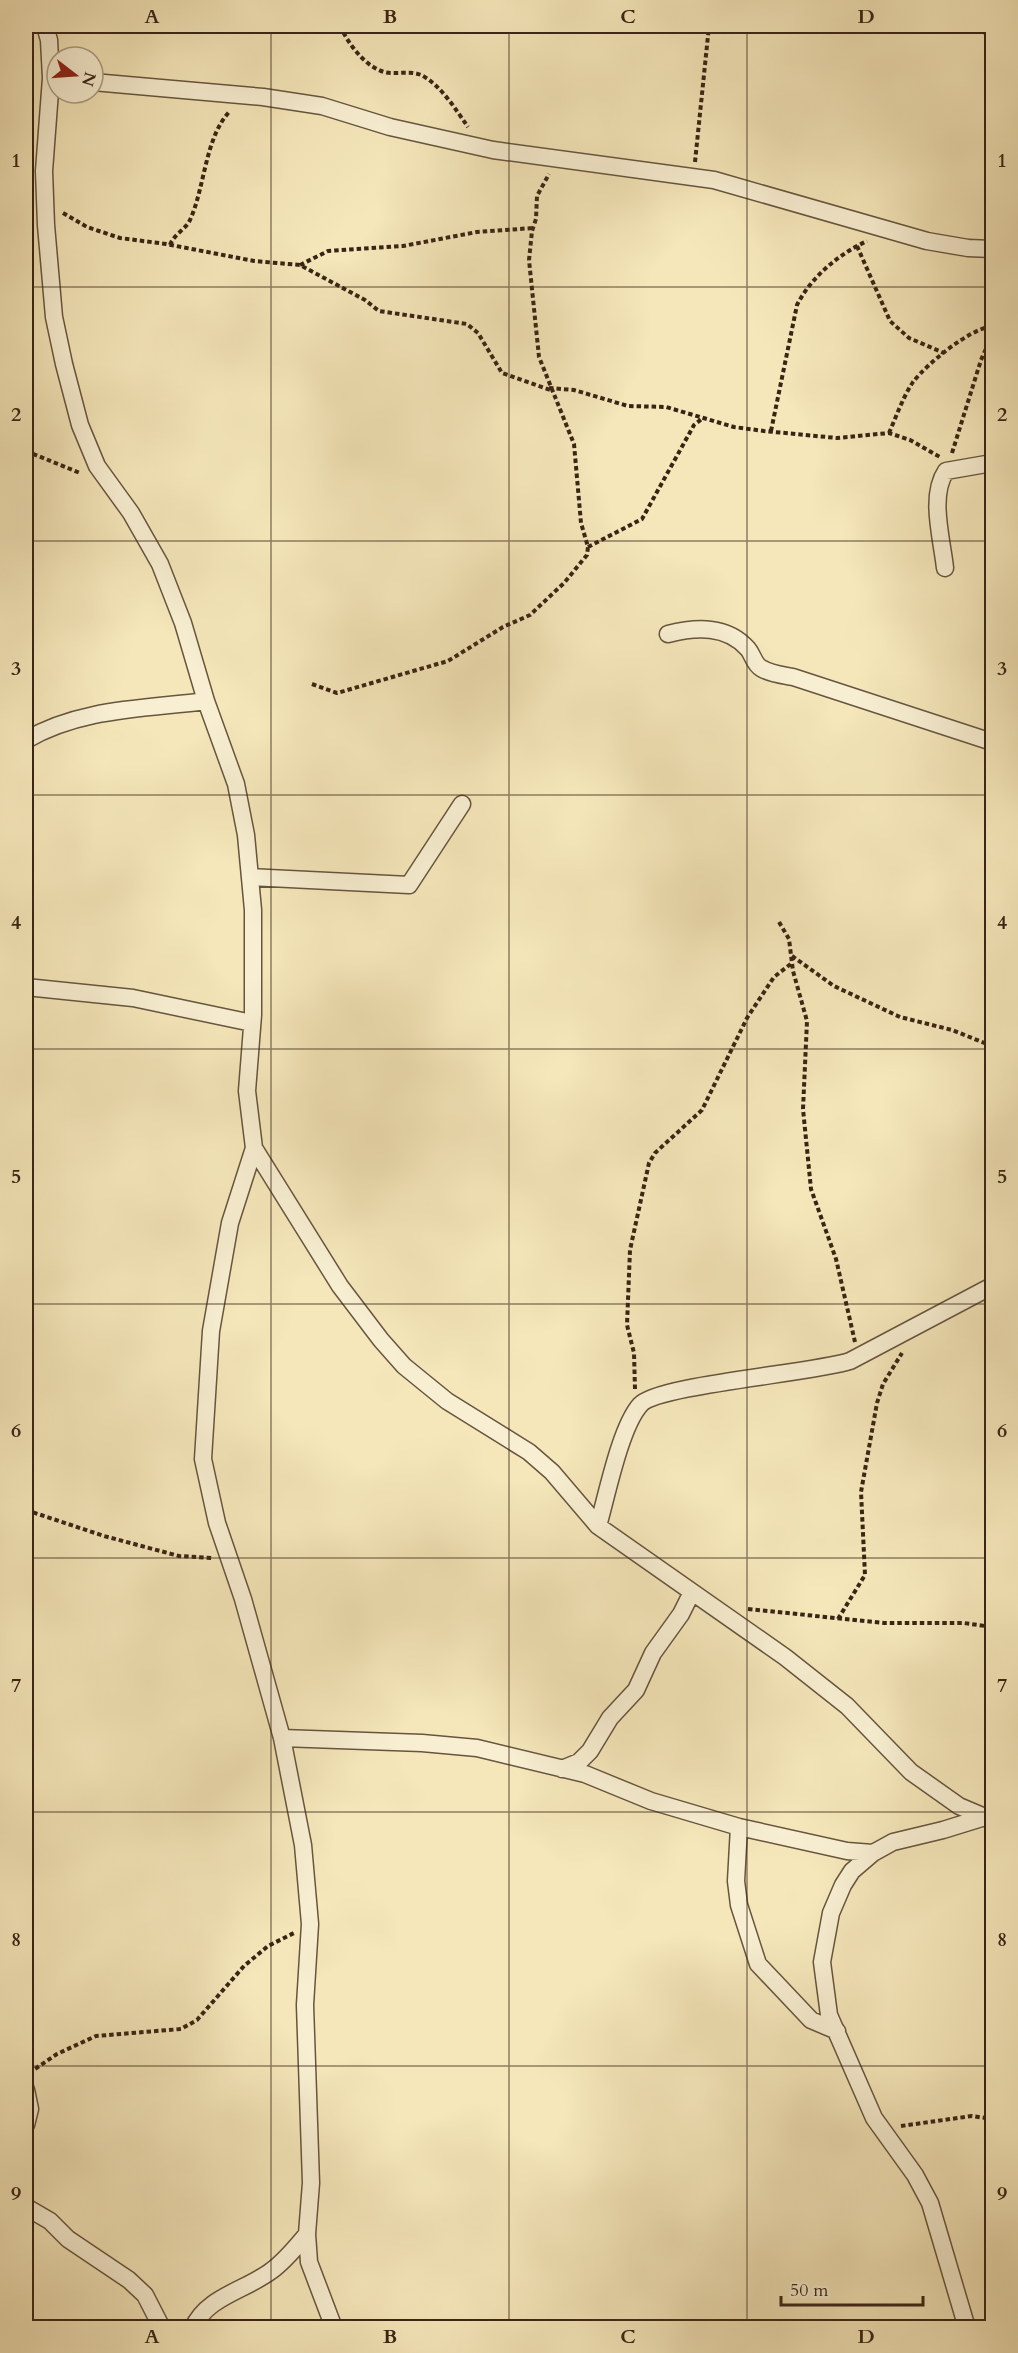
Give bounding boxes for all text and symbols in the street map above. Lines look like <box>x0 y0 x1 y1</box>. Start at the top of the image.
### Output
text: A <box>144 3 160 30</box>
text: B <box>383 3 397 30</box>
text: C <box>620 3 636 30</box>
text: D <box>857 3 875 30</box>
north arrow <box>45 45 105 105</box>
text: N <box>76 69 101 89</box>
text: 1 <box>11 147 21 174</box>
text: 1 <box>997 147 1007 174</box>
text: 2 <box>11 401 21 428</box>
text: 2 <box>997 401 1007 428</box>
text: 3 <box>11 655 21 682</box>
text: 3 <box>997 655 1007 682</box>
text: 4 <box>11 909 21 936</box>
text: 4 <box>997 909 1007 936</box>
text: 5 <box>11 1163 21 1190</box>
text: 5 <box>997 1163 1007 1190</box>
text: 6 <box>11 1417 21 1444</box>
text: 6 <box>997 1417 1007 1444</box>
text: 7 <box>11 1672 21 1699</box>
text: 7 <box>997 1672 1007 1699</box>
text: 8 <box>11 1926 21 1953</box>
text: 8 <box>997 1926 1007 1953</box>
text: 9 <box>11 2180 21 2207</box>
text: 9 <box>997 2180 1007 2207</box>
scale bar <box>781 2269 924 2307</box>
text: 50 m <box>790 2278 829 2303</box>
text: A <box>144 2323 160 2350</box>
text: B <box>383 2323 397 2350</box>
text: C <box>620 2323 636 2350</box>
text: D <box>857 2323 875 2350</box>

